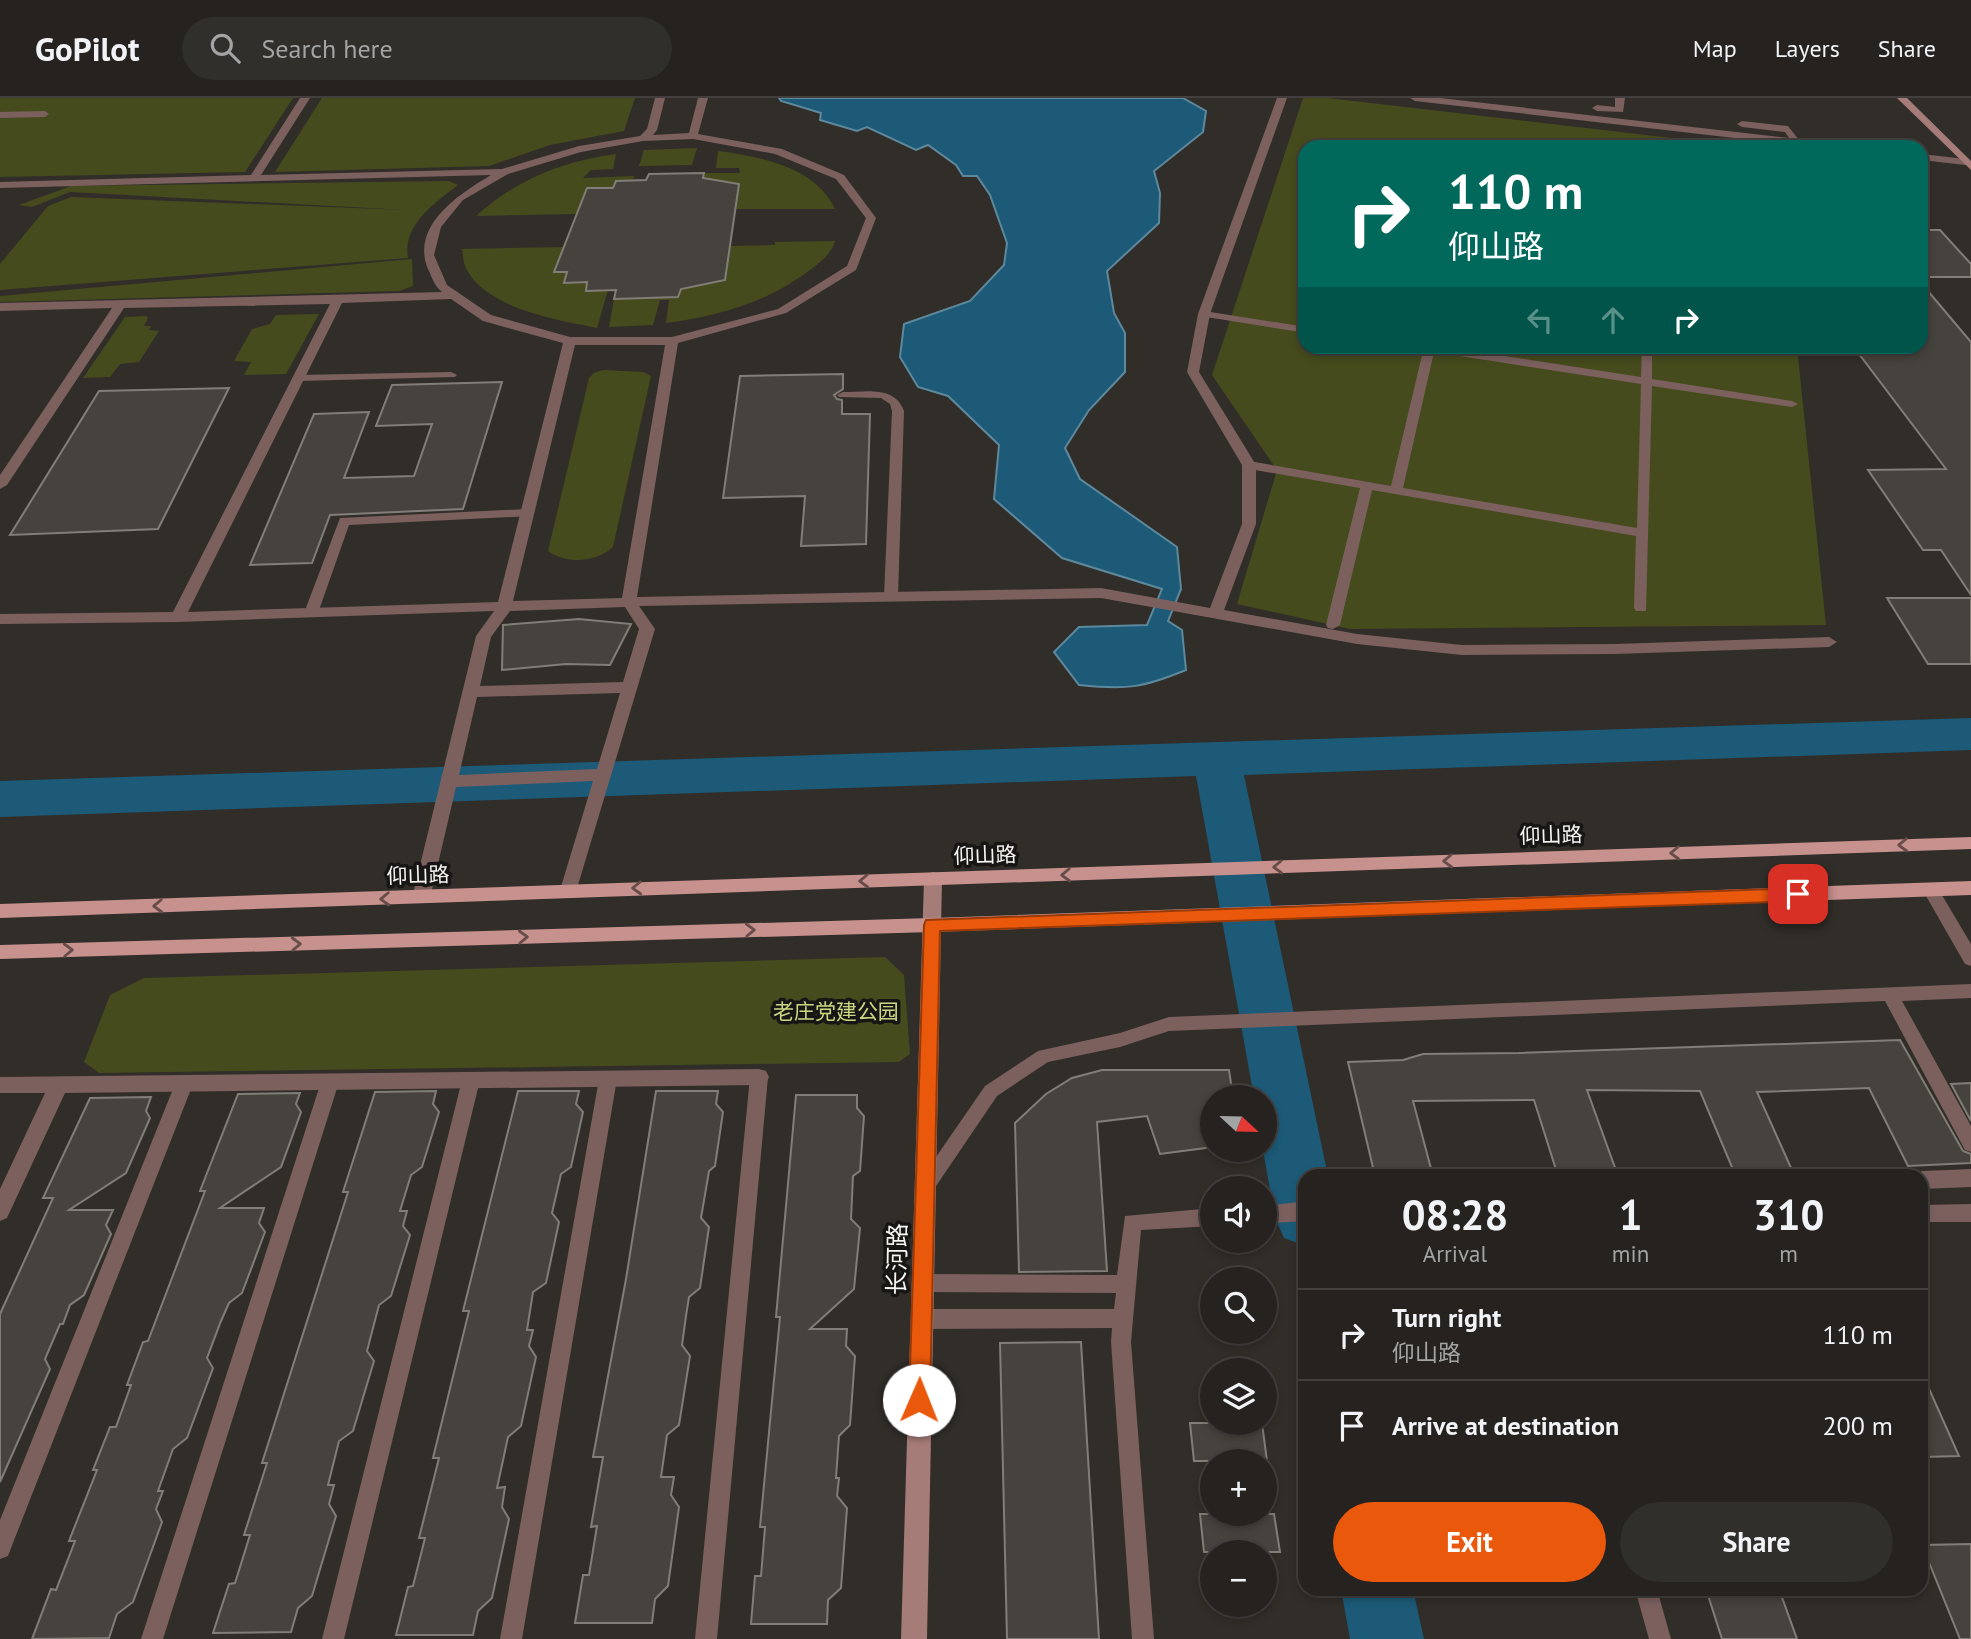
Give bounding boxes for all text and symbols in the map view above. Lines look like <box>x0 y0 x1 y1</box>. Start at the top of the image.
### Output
search box <box>182 17 672 80</box>
text: GoPilot <box>35 27 140 70</box>
icon: search <box>206 29 244 67</box>
text: Search here <box>262 32 393 65</box>
text: Map <box>1693 33 1737 64</box>
text: Layers <box>1775 33 1840 64</box>
text: Share <box>1878 33 1936 64</box>
text: 110 m <box>1448 159 1583 223</box>
icon: right <box>1333 168 1424 259</box>
text: 仰山路 <box>1448 225 1544 267</box>
icon: left <box>1521 301 1559 339</box>
icon: ahead <box>1594 301 1632 339</box>
icon: right <box>1667 301 1705 339</box>
street label: 仰山路 <box>1519 820 1583 850</box>
one-way arrow <box>1897 837 1908 853</box>
street label: 仰山路 <box>953 840 1017 870</box>
one-way arrow <box>1670 845 1680 861</box>
one-way arrow <box>1442 853 1453 869</box>
one-way arrow <box>1272 859 1283 875</box>
street label: 仰山路 <box>386 860 450 890</box>
pin <box>1768 864 1828 924</box>
one-way arrow <box>1060 867 1071 882</box>
one-way arrow <box>859 874 870 889</box>
icon: arrive <box>1779 875 1817 913</box>
one-way arrow <box>631 880 642 896</box>
one-way arrow <box>379 891 390 907</box>
one-way arrow <box>152 899 163 914</box>
one-way arrow <box>745 923 756 938</box>
one-way arrow <box>518 929 529 945</box>
one-way arrow <box>290 936 301 951</box>
one-way arrow <box>63 943 74 958</box>
park label: 老庄党建公园 <box>773 998 899 1025</box>
north arrow <box>1200 1085 1278 1162</box>
map controls <box>1200 1085 1277 1617</box>
button: sound <box>1200 1176 1277 1253</box>
text: 08:28 <box>1402 1187 1508 1242</box>
text: 1 <box>1619 1187 1642 1242</box>
text: 310 <box>1753 1187 1824 1242</box>
street label: 长河路 <box>881 1223 913 1295</box>
text: Arrival <box>1423 1239 1487 1268</box>
text: min <box>1612 1239 1649 1268</box>
text: m <box>1779 1239 1798 1268</box>
button: search <box>1200 1267 1277 1344</box>
text: Turn right <box>1392 1301 1501 1334</box>
icon: right <box>1333 1316 1371 1354</box>
text: 110 m <box>1822 1318 1893 1351</box>
text: 仰山路 <box>1392 1338 1461 1367</box>
button: layers <box>1200 1358 1277 1435</box>
position arrow <box>882 1363 956 1437</box>
icon: arrive <box>1333 1407 1371 1445</box>
text: Arrive at destination <box>1392 1409 1619 1442</box>
text: 200 m <box>1822 1409 1893 1442</box>
button: + <box>1200 1449 1277 1526</box>
button: Exit <box>1333 1502 1606 1582</box>
button: Share <box>1620 1502 1893 1582</box>
button: − <box>1200 1540 1277 1617</box>

